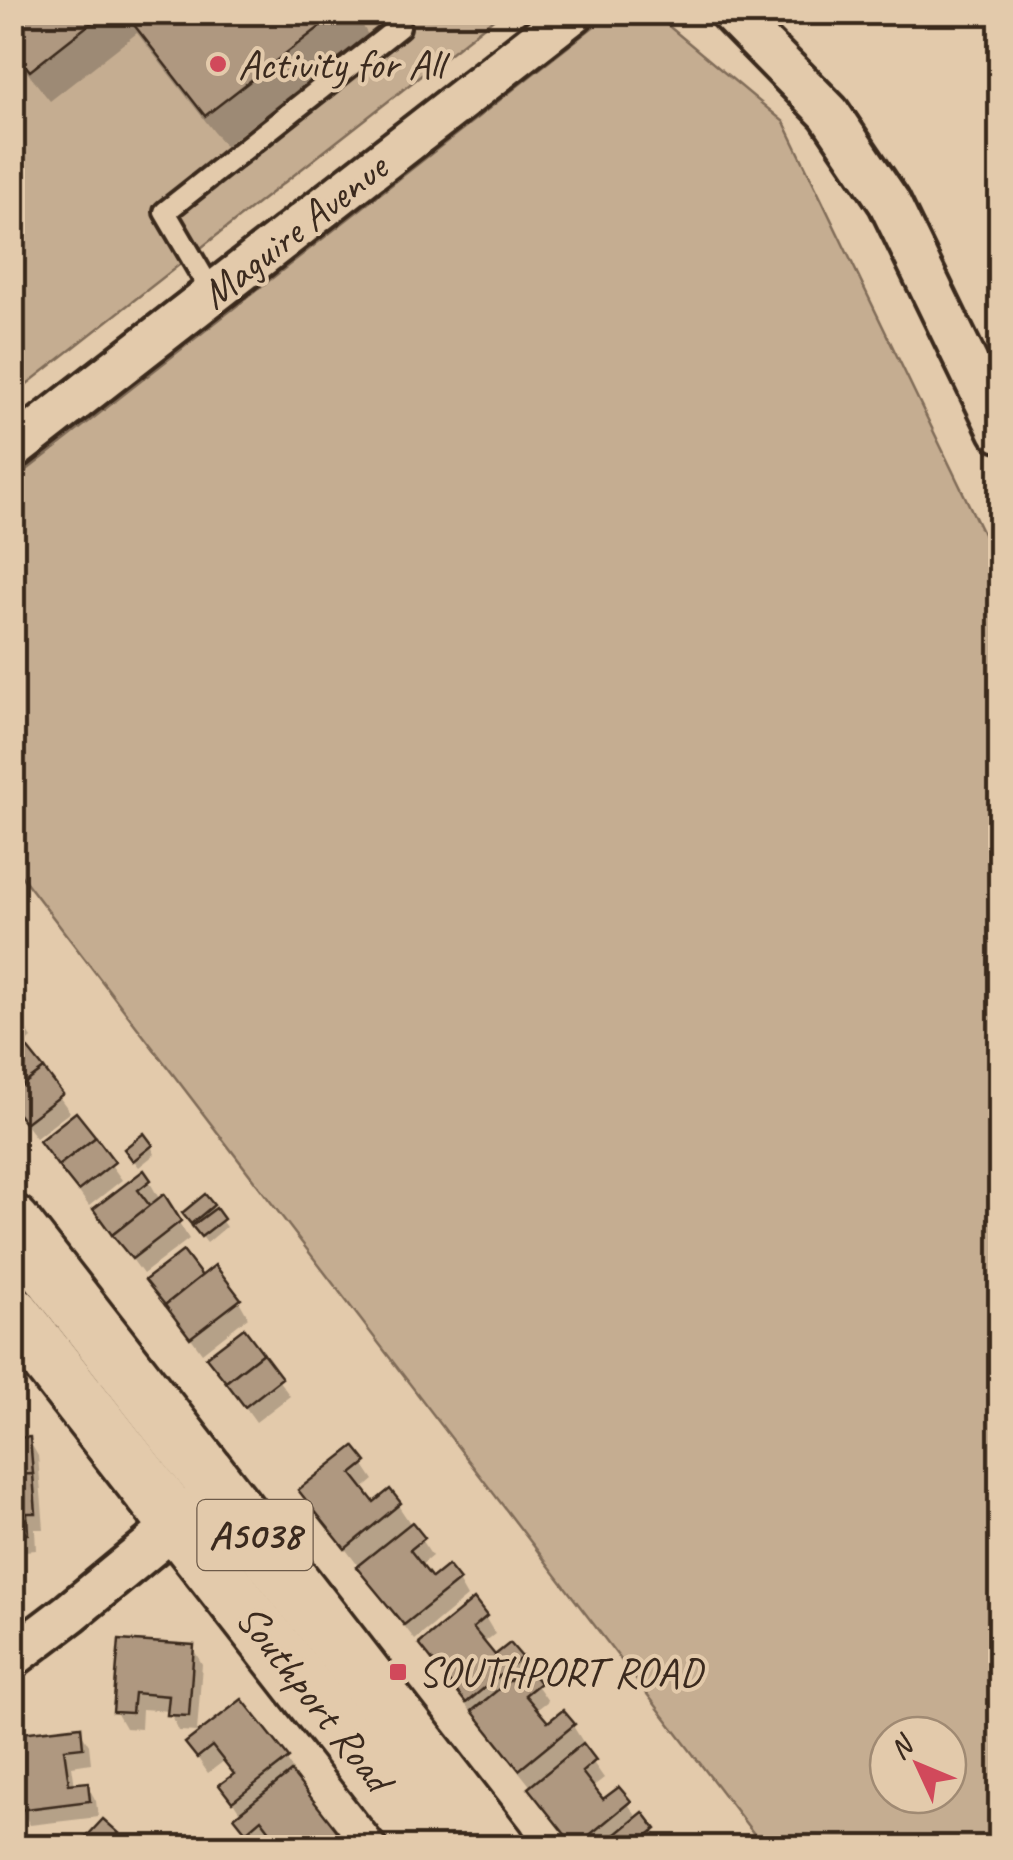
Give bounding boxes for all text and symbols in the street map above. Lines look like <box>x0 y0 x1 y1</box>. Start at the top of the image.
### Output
place label: Activity for All <box>238 38 450 91</box>
marker: Activity for All <box>207 53 229 75</box>
street label: Maguire Avenue <box>190 140 401 320</box>
road number: A5038 <box>198 1500 312 1570</box>
street label: Southport Road <box>224 1594 407 1807</box>
place label: SOUTHPORT ROAD <box>418 1646 705 1699</box>
marker: SOUTHPORT ROAD <box>387 1661 409 1683</box>
north arrow <box>868 1715 968 1815</box>
text: N <box>882 1726 922 1766</box>

